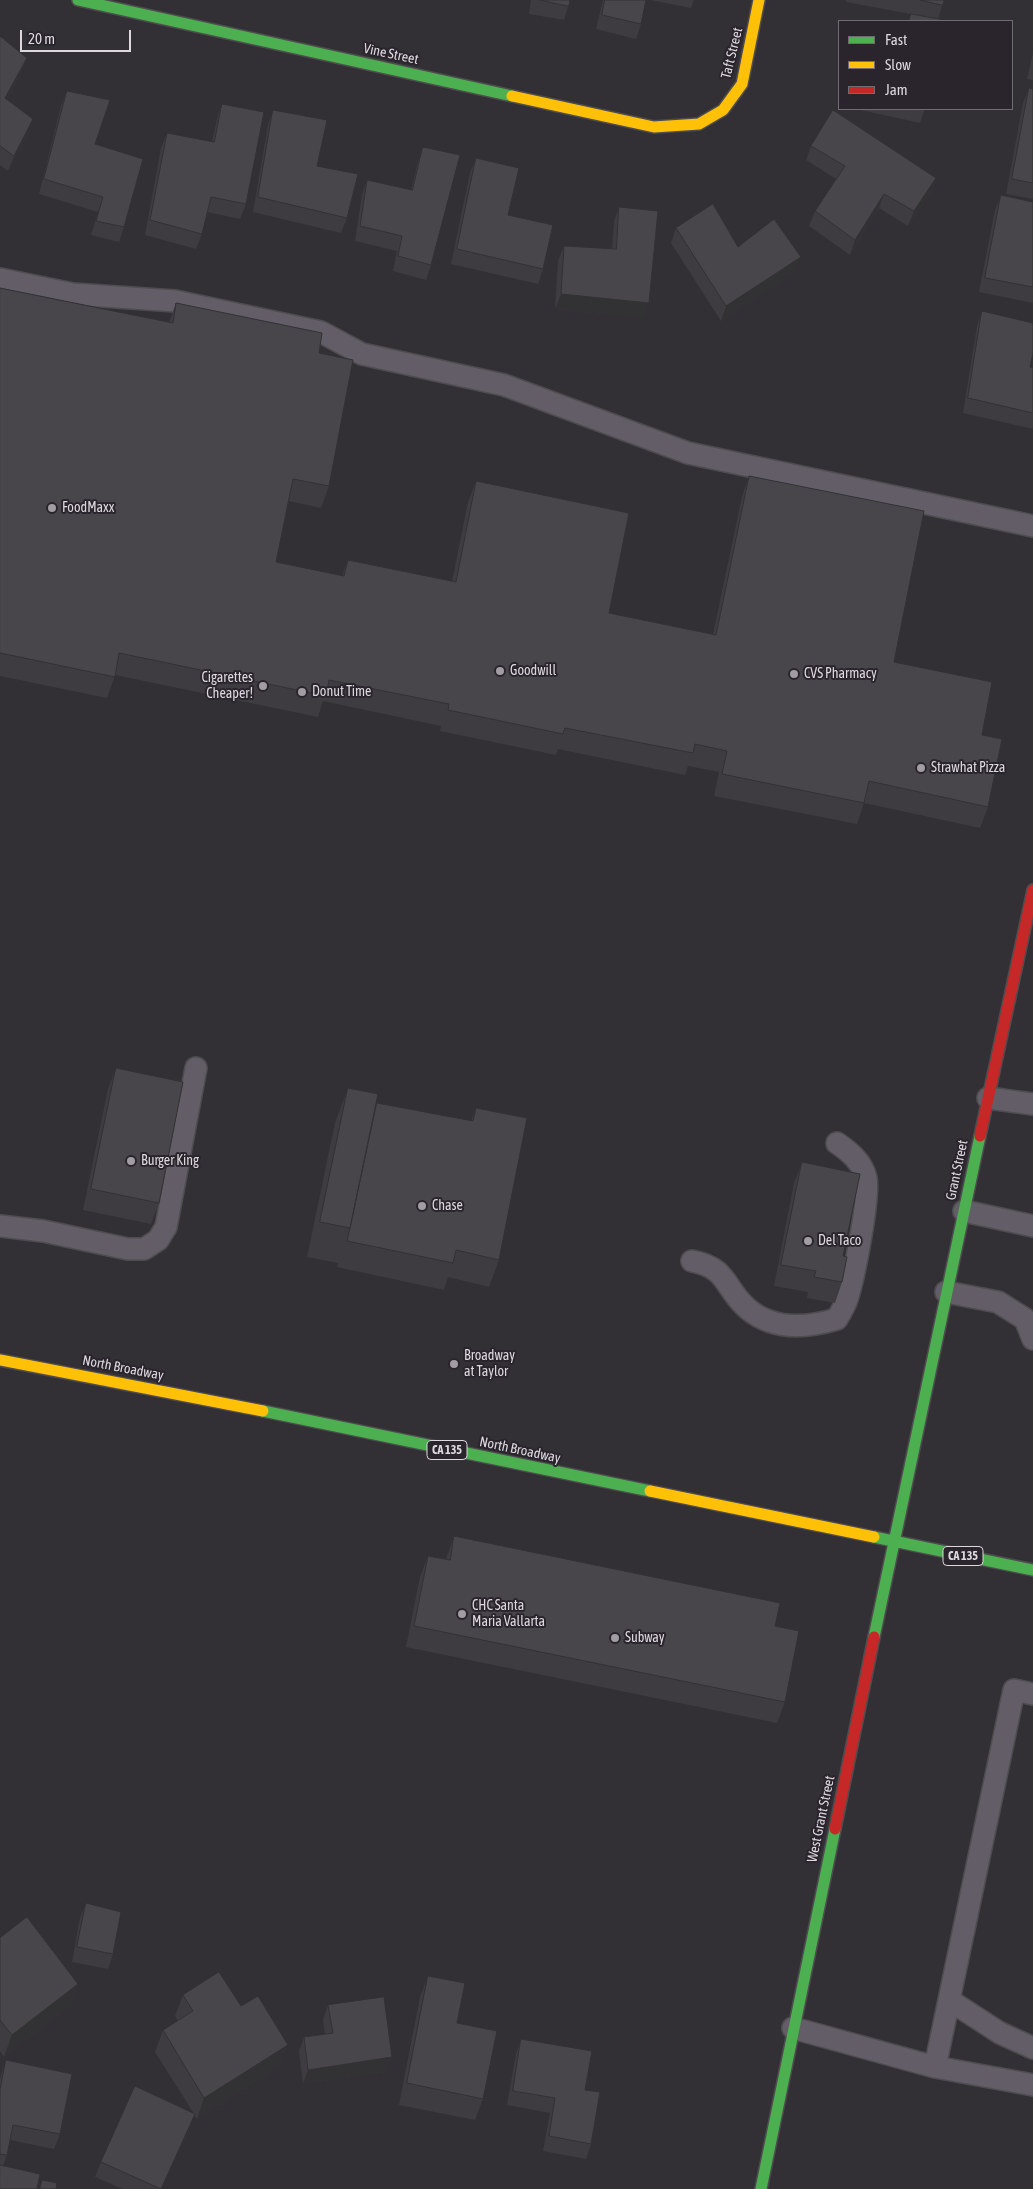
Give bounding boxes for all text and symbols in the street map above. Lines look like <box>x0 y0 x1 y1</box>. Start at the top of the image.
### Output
scale bar <box>22 20 134 52</box>
legend <box>838 20 1013 110</box>
street label: Taft Street <box>718 26 746 80</box>
text: 20 m <box>28 30 55 47</box>
text: Fast <box>885 31 907 48</box>
street label: Vine Street <box>362 40 420 68</box>
text: Slow <box>885 56 911 73</box>
text: Jam <box>885 81 908 98</box>
place label: FoodMaxx <box>62 500 114 516</box>
marker: FoodMaxx <box>46 502 58 514</box>
place label: Goodwill <box>510 663 556 679</box>
marker: Goodwill <box>494 665 506 677</box>
place label: CVS Pharmacy <box>804 666 877 682</box>
marker: CVS Pharmacy <box>788 668 800 680</box>
place label: Cigarettes Cheaper! <box>202 670 253 702</box>
marker: Cigarettes Cheaper! <box>257 680 269 692</box>
place label: Donut Time <box>312 684 371 700</box>
marker: Donut Time <box>296 686 308 698</box>
place label: Strawhat Pizza <box>931 760 1005 776</box>
marker: Strawhat Pizza <box>915 762 927 774</box>
street label: Grant Street <box>942 1138 972 1202</box>
place label: Burger King <box>141 1153 199 1169</box>
marker: Burger King <box>125 1155 137 1167</box>
place label: Chase <box>432 1198 463 1214</box>
marker: Chase <box>416 1200 428 1212</box>
place label: Del Taco <box>818 1233 861 1249</box>
marker: Del Taco <box>802 1235 814 1247</box>
place label: Broadway at Taylor <box>464 1348 515 1380</box>
street label: North Broadway <box>81 1352 165 1384</box>
marker: Broadway at Taylor <box>448 1358 460 1370</box>
street label: North Broadway <box>478 1433 562 1467</box>
road number: CA 135 <box>427 1440 467 1460</box>
road number: CA 135 <box>943 1546 983 1565</box>
place label: CHC Santa Maria Vallarta <box>472 1598 545 1630</box>
marker: CHC Santa Maria Vallarta <box>456 1608 468 1620</box>
place label: Subway <box>625 1630 665 1646</box>
marker: Subway <box>609 1632 621 1644</box>
street label: West Grant Street <box>804 1774 838 1864</box>

